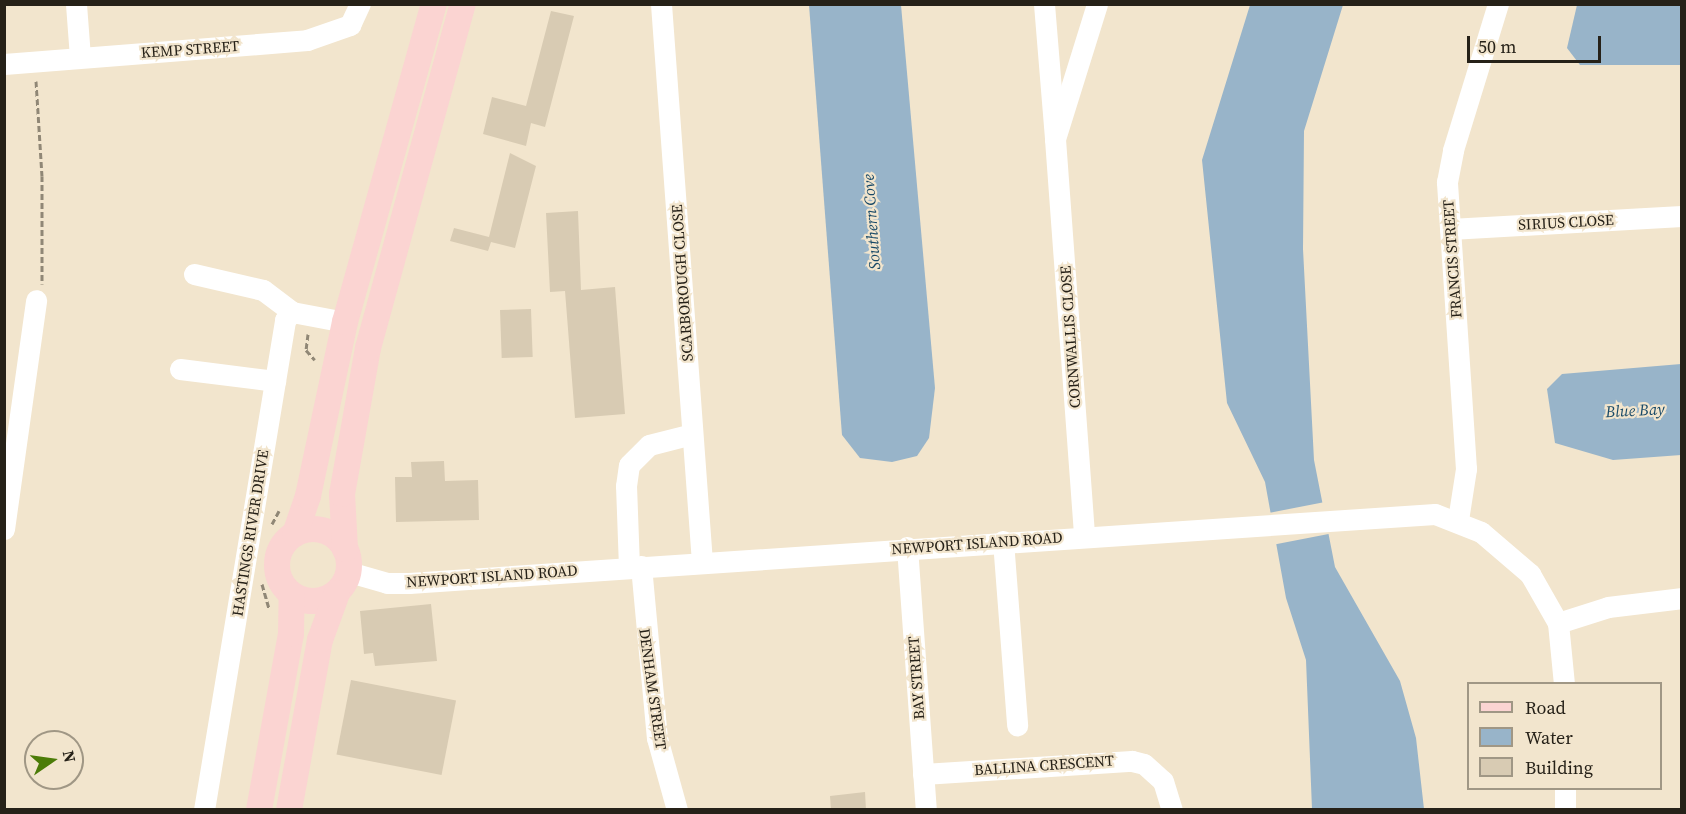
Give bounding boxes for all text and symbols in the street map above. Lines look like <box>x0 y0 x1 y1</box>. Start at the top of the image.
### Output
scale bar <box>1470 24 1604 62</box>
text: 50 m <box>1478 34 1516 59</box>
street label: KEMP STREET <box>140 37 240 61</box>
water label: Southern Cove <box>858 174 884 270</box>
street label: FRANCIS STREET <box>1439 199 1465 319</box>
street label: SCARBOROUGH CLOSE <box>668 204 696 362</box>
street label: SIRIUS CLOSE <box>1518 211 1614 233</box>
street label: CORNWALLIS CLOSE <box>1056 265 1084 409</box>
water label: Blue Bay <box>1605 399 1665 421</box>
street label: HASTINGS RIVER DRIVE <box>228 448 272 618</box>
street label: NEWPORT ISLAND ROAD <box>891 528 1063 558</box>
street label: NEWPORT ISLAND ROAD <box>406 561 578 591</box>
street label: DENHAM STREET <box>636 627 670 751</box>
street label: BAY STREET <box>904 635 928 721</box>
legend <box>1467 682 1662 790</box>
text: Road <box>1525 695 1566 720</box>
text: Water <box>1525 725 1573 750</box>
north arrow <box>24 730 84 790</box>
text: N <box>58 748 82 765</box>
street label: BALLINA CRESCENT <box>974 751 1114 779</box>
text: Building <box>1525 755 1593 780</box>

